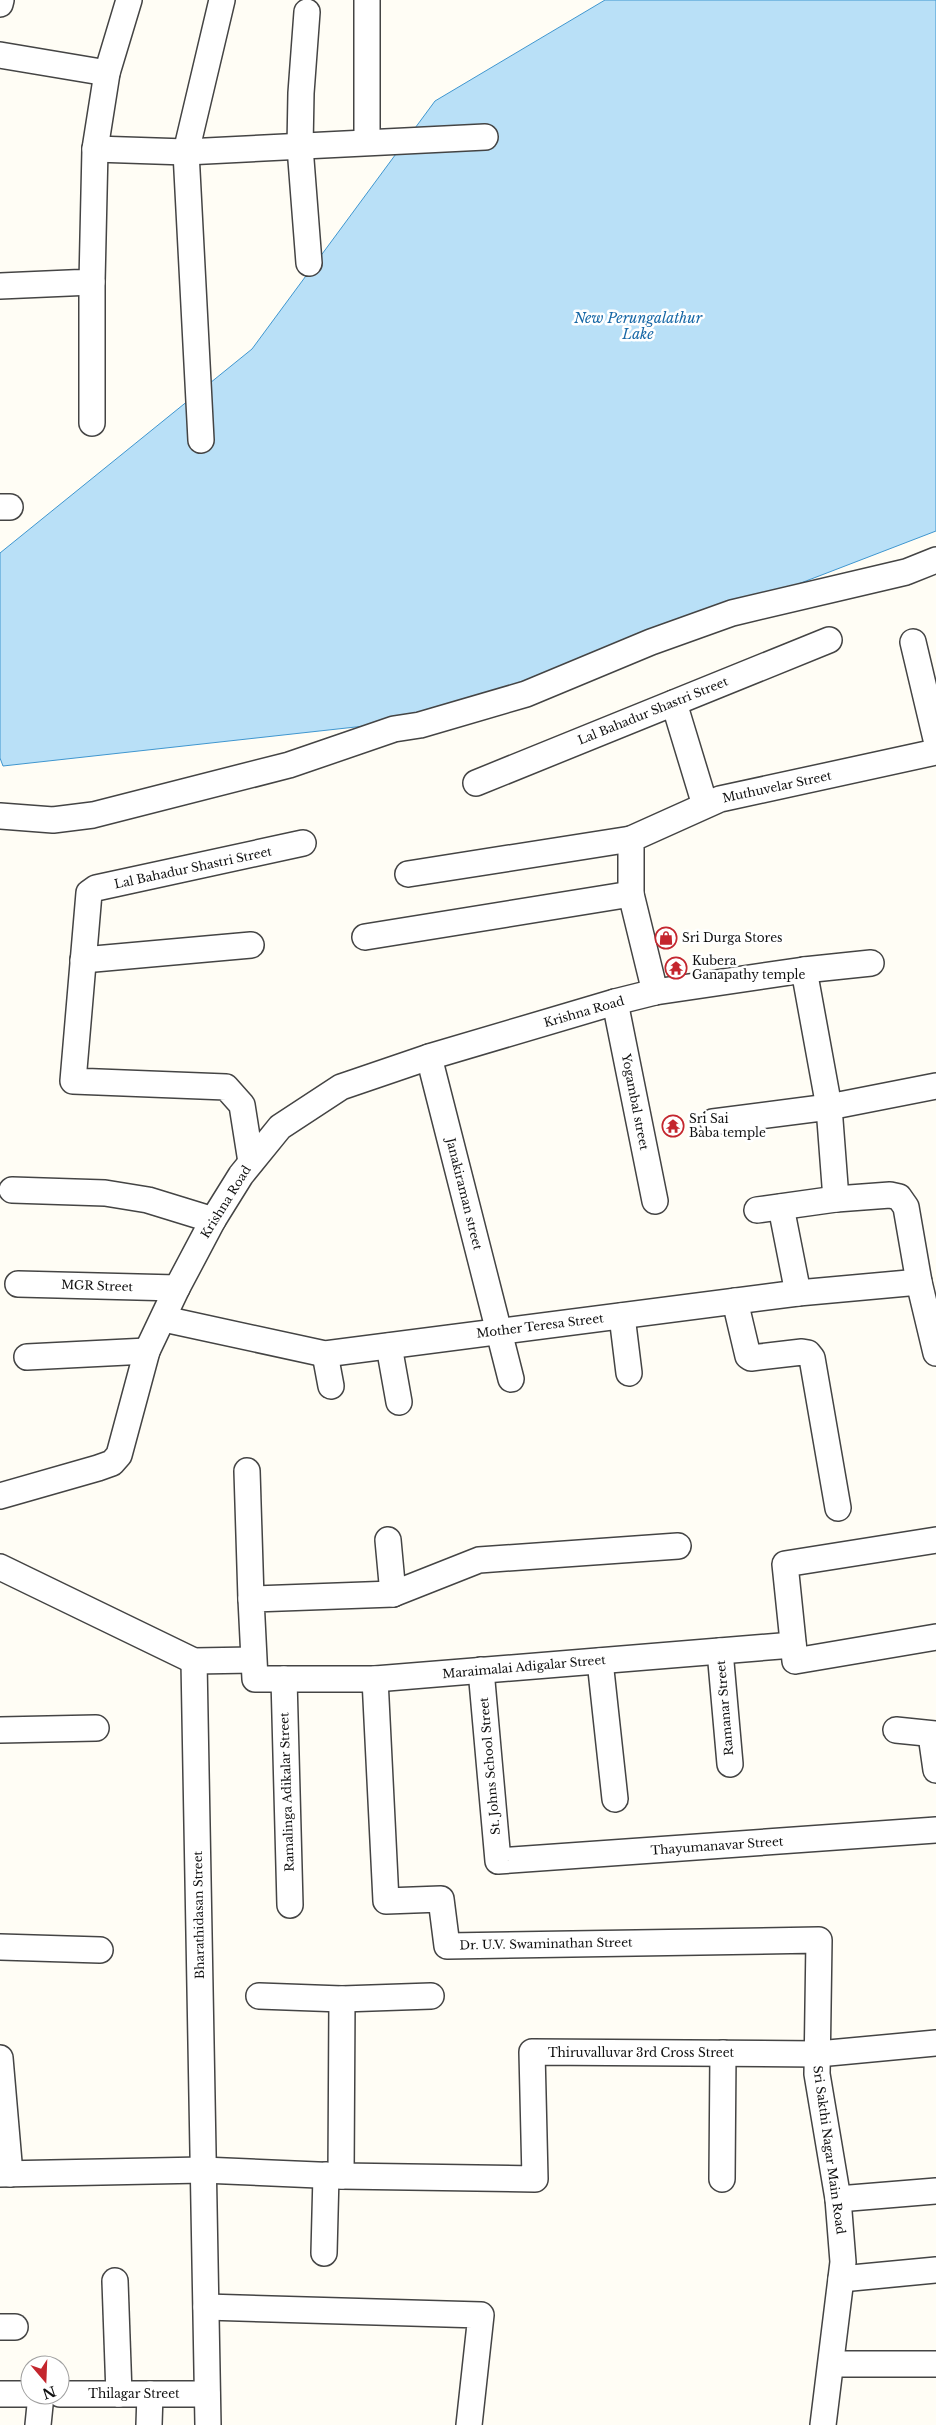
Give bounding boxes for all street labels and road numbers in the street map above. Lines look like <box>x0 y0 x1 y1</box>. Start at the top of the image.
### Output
street label: Lal Bahadur Shastri Street <box>576 673 730 748</box>
street label: Muthuvelar Street <box>721 768 833 805</box>
street label: Lal Bahadur Shastri Street <box>113 843 273 892</box>
street label: Krishna Road <box>542 993 626 1030</box>
street label: Yogambal street <box>619 1051 652 1152</box>
street label: Janakiraman street <box>443 1134 486 1252</box>
street label: Krishna Road <box>197 1163 254 1241</box>
street label: MGR Street <box>61 1277 134 1294</box>
street label: Mother Teresa Street <box>476 1310 605 1341</box>
street label: Maraimalai Adigalar Street <box>442 1652 607 1681</box>
street label: Ramanar Street <box>713 1659 736 1756</box>
street label: St. Johns School Street <box>476 1696 503 1835</box>
street label: Ramalinga Adikalar Street <box>276 1712 297 1872</box>
street label: Thayumanavar Street <box>650 1833 784 1858</box>
street label: Bharathidasan Street <box>190 1850 207 1979</box>
street label: Dr. U.V. Swaminathan Street <box>459 1934 633 1953</box>
street label: Thiruvalluvar 3rd Cross Street <box>548 2045 735 2060</box>
street label: Sri Sakthi Nagar Main Road <box>810 2065 849 2235</box>
street label: Thilagar Street <box>88 2386 180 2401</box>

